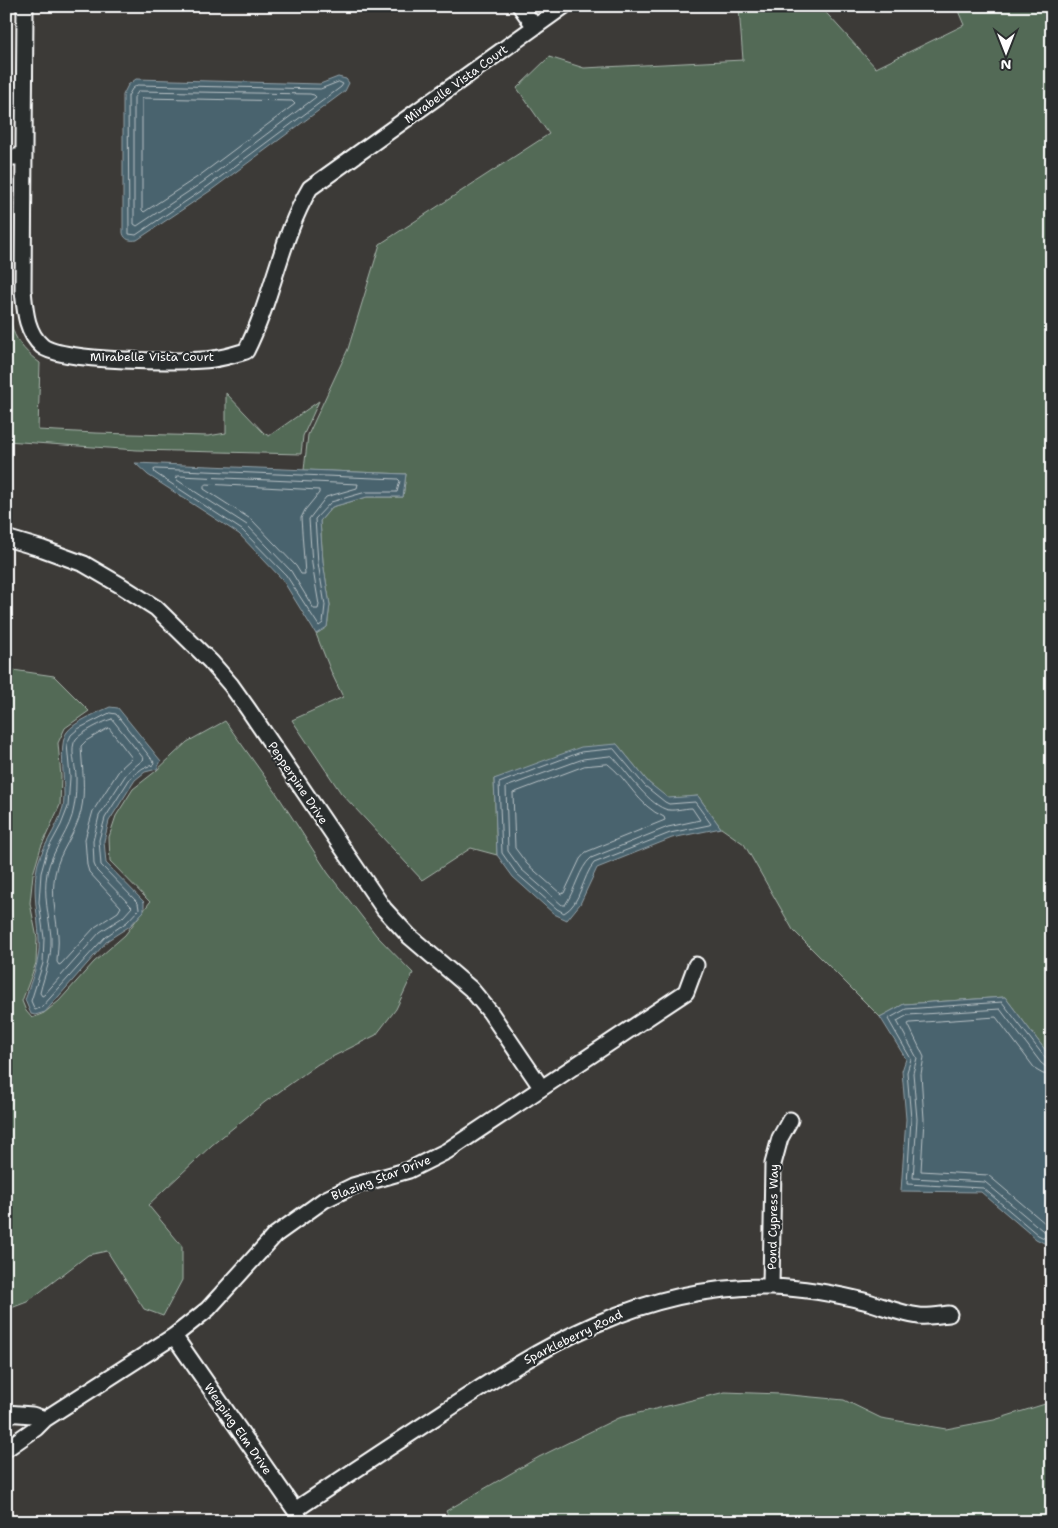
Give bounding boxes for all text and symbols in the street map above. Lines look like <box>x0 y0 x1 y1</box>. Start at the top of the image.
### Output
north arrow <box>980 28 1030 78</box>
street label: Mirabelle Vista Court <box>401 41 511 127</box>
text: N <box>1000 56 1012 74</box>
street label: Mirabelle Vista Court <box>90 349 214 365</box>
street label: Pepperpine Drive <box>264 739 332 828</box>
street label: Blazing Star Drive <box>329 1152 433 1204</box>
street label: Pond Cypress Way <box>764 1164 782 1270</box>
street label: Sparkleberry Road <box>521 1306 625 1368</box>
street label: Weeping Elm Drive <box>201 1380 276 1478</box>

